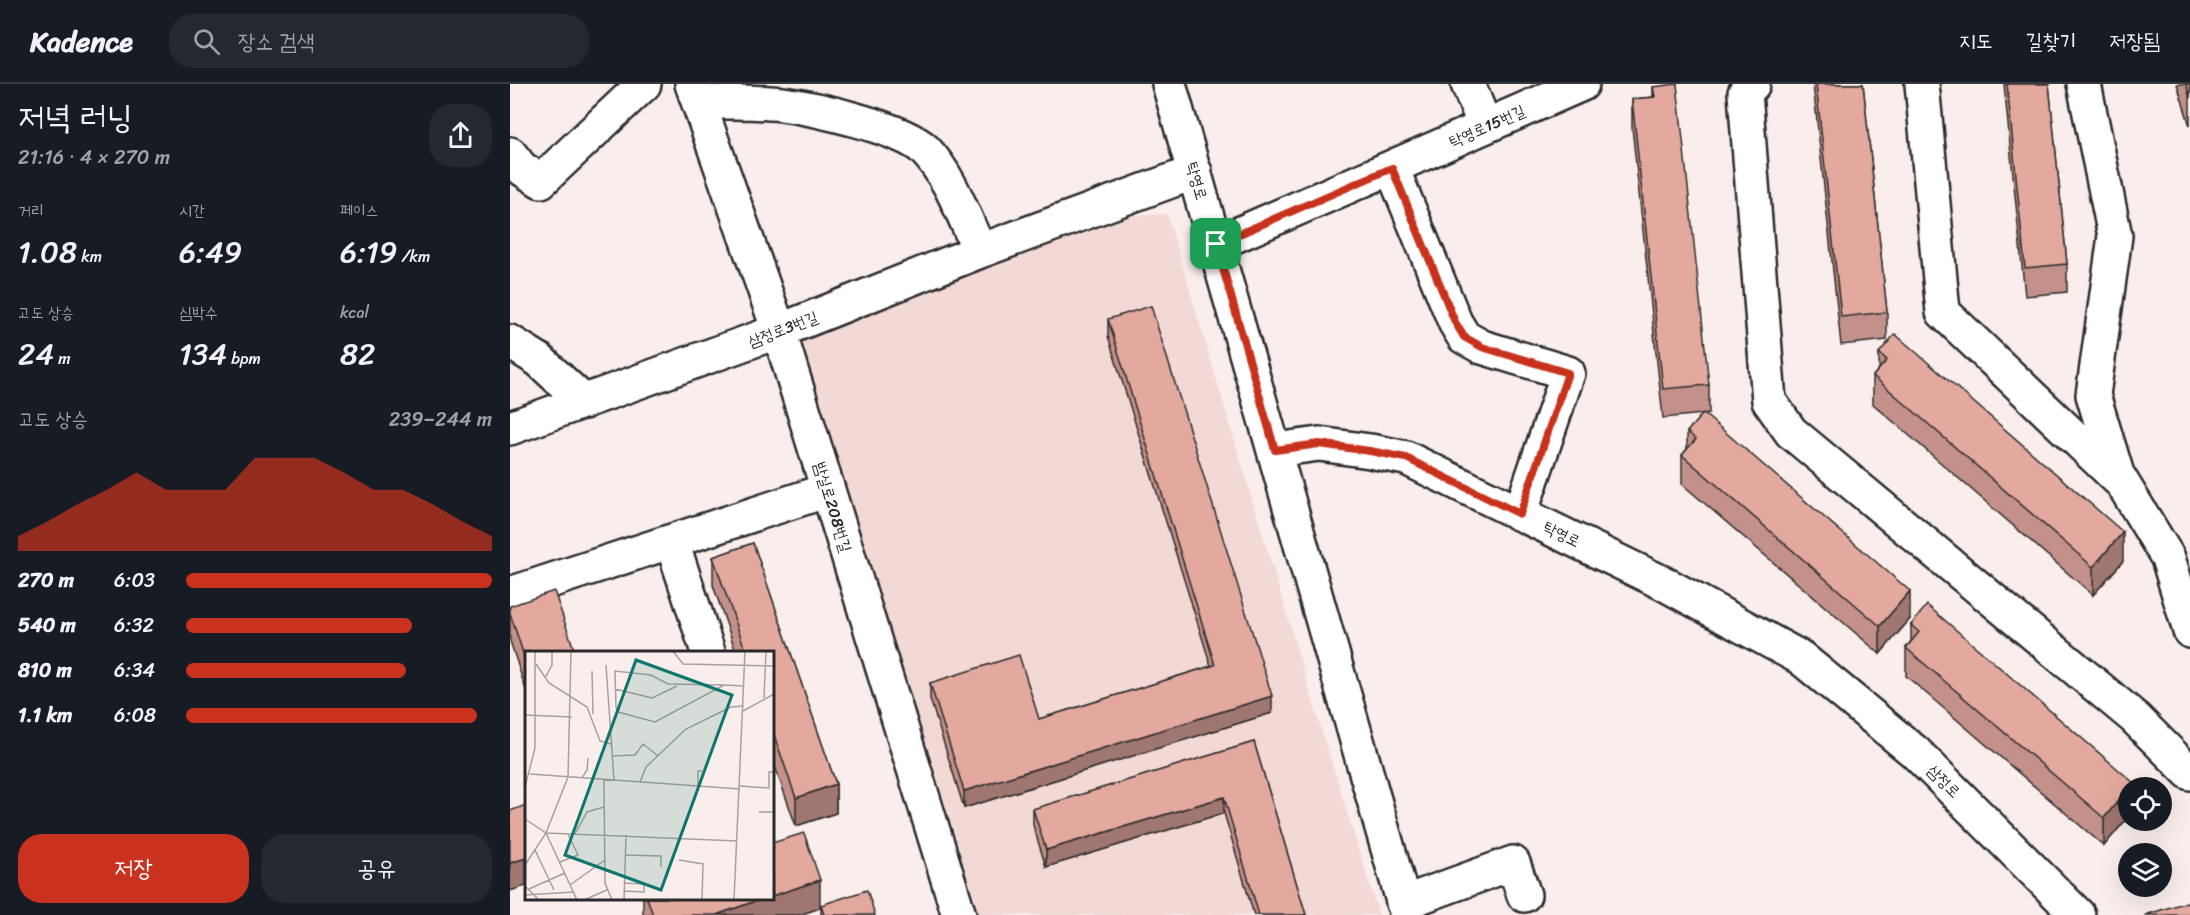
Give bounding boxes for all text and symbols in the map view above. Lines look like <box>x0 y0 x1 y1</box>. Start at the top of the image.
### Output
search box <box>169 14 589 68</box>
text: Kadence <box>30 17 133 66</box>
text: 장소 검색 <box>238 22 314 61</box>
text: 지도 <box>1959 22 1993 60</box>
text: 길찾기 <box>2026 22 2076 60</box>
text: 저장됨 <box>2109 22 2160 60</box>
icon: search <box>190 25 223 58</box>
text: 저녁 러닝 <box>18 88 133 146</box>
street label: 탁영로15번길 <box>1444 96 1530 156</box>
button: share <box>429 104 492 167</box>
text: 21:16 · 4 × 270 m <box>18 140 170 175</box>
street label: 탁영로 <box>1178 158 1216 204</box>
text: 거리 <box>18 196 44 225</box>
text: 시간 <box>179 196 205 225</box>
text: 페이스 <box>340 196 379 225</box>
pin <box>1190 218 1241 269</box>
text: 1.08 <box>18 225 77 279</box>
text: 6:49 <box>179 225 242 279</box>
text: 6:19 <box>340 225 397 279</box>
icon: arrive <box>1199 227 1232 260</box>
text: km <box>77 242 102 271</box>
text: /km <box>397 242 430 271</box>
text: 고도 상승 <box>18 298 74 327</box>
text: 심박수 <box>179 298 218 327</box>
text: kcal <box>340 298 369 327</box>
street label: 삼정로3번길 <box>744 302 822 356</box>
text: 24 <box>18 327 54 381</box>
text: 134 <box>179 327 227 381</box>
text: 82 <box>340 327 375 381</box>
text: m <box>54 344 71 373</box>
text: bpm <box>227 344 261 373</box>
text: 고도 상승 <box>18 402 88 437</box>
text: 239–244 m <box>389 402 492 437</box>
street label: 밤실로208번길 <box>805 458 861 556</box>
street label: 탁영로 <box>1538 513 1586 555</box>
text: 270 m <box>18 563 74 598</box>
text: 6:03 <box>114 563 155 598</box>
text: 540 m <box>18 608 76 643</box>
text: 6:32 <box>114 608 154 643</box>
inset map <box>525 651 774 900</box>
text: 810 m <box>18 653 72 688</box>
text: 6:34 <box>114 653 155 688</box>
text: 1.1 km <box>18 698 72 733</box>
text: 6:08 <box>114 698 156 733</box>
street label: 삼정로 <box>1920 757 1968 805</box>
map controls <box>2118 777 2172 897</box>
button: locate <box>2118 777 2172 831</box>
button: 저장 <box>18 834 249 903</box>
button: 공유 <box>261 834 492 903</box>
button: layers <box>2118 843 2172 897</box>

